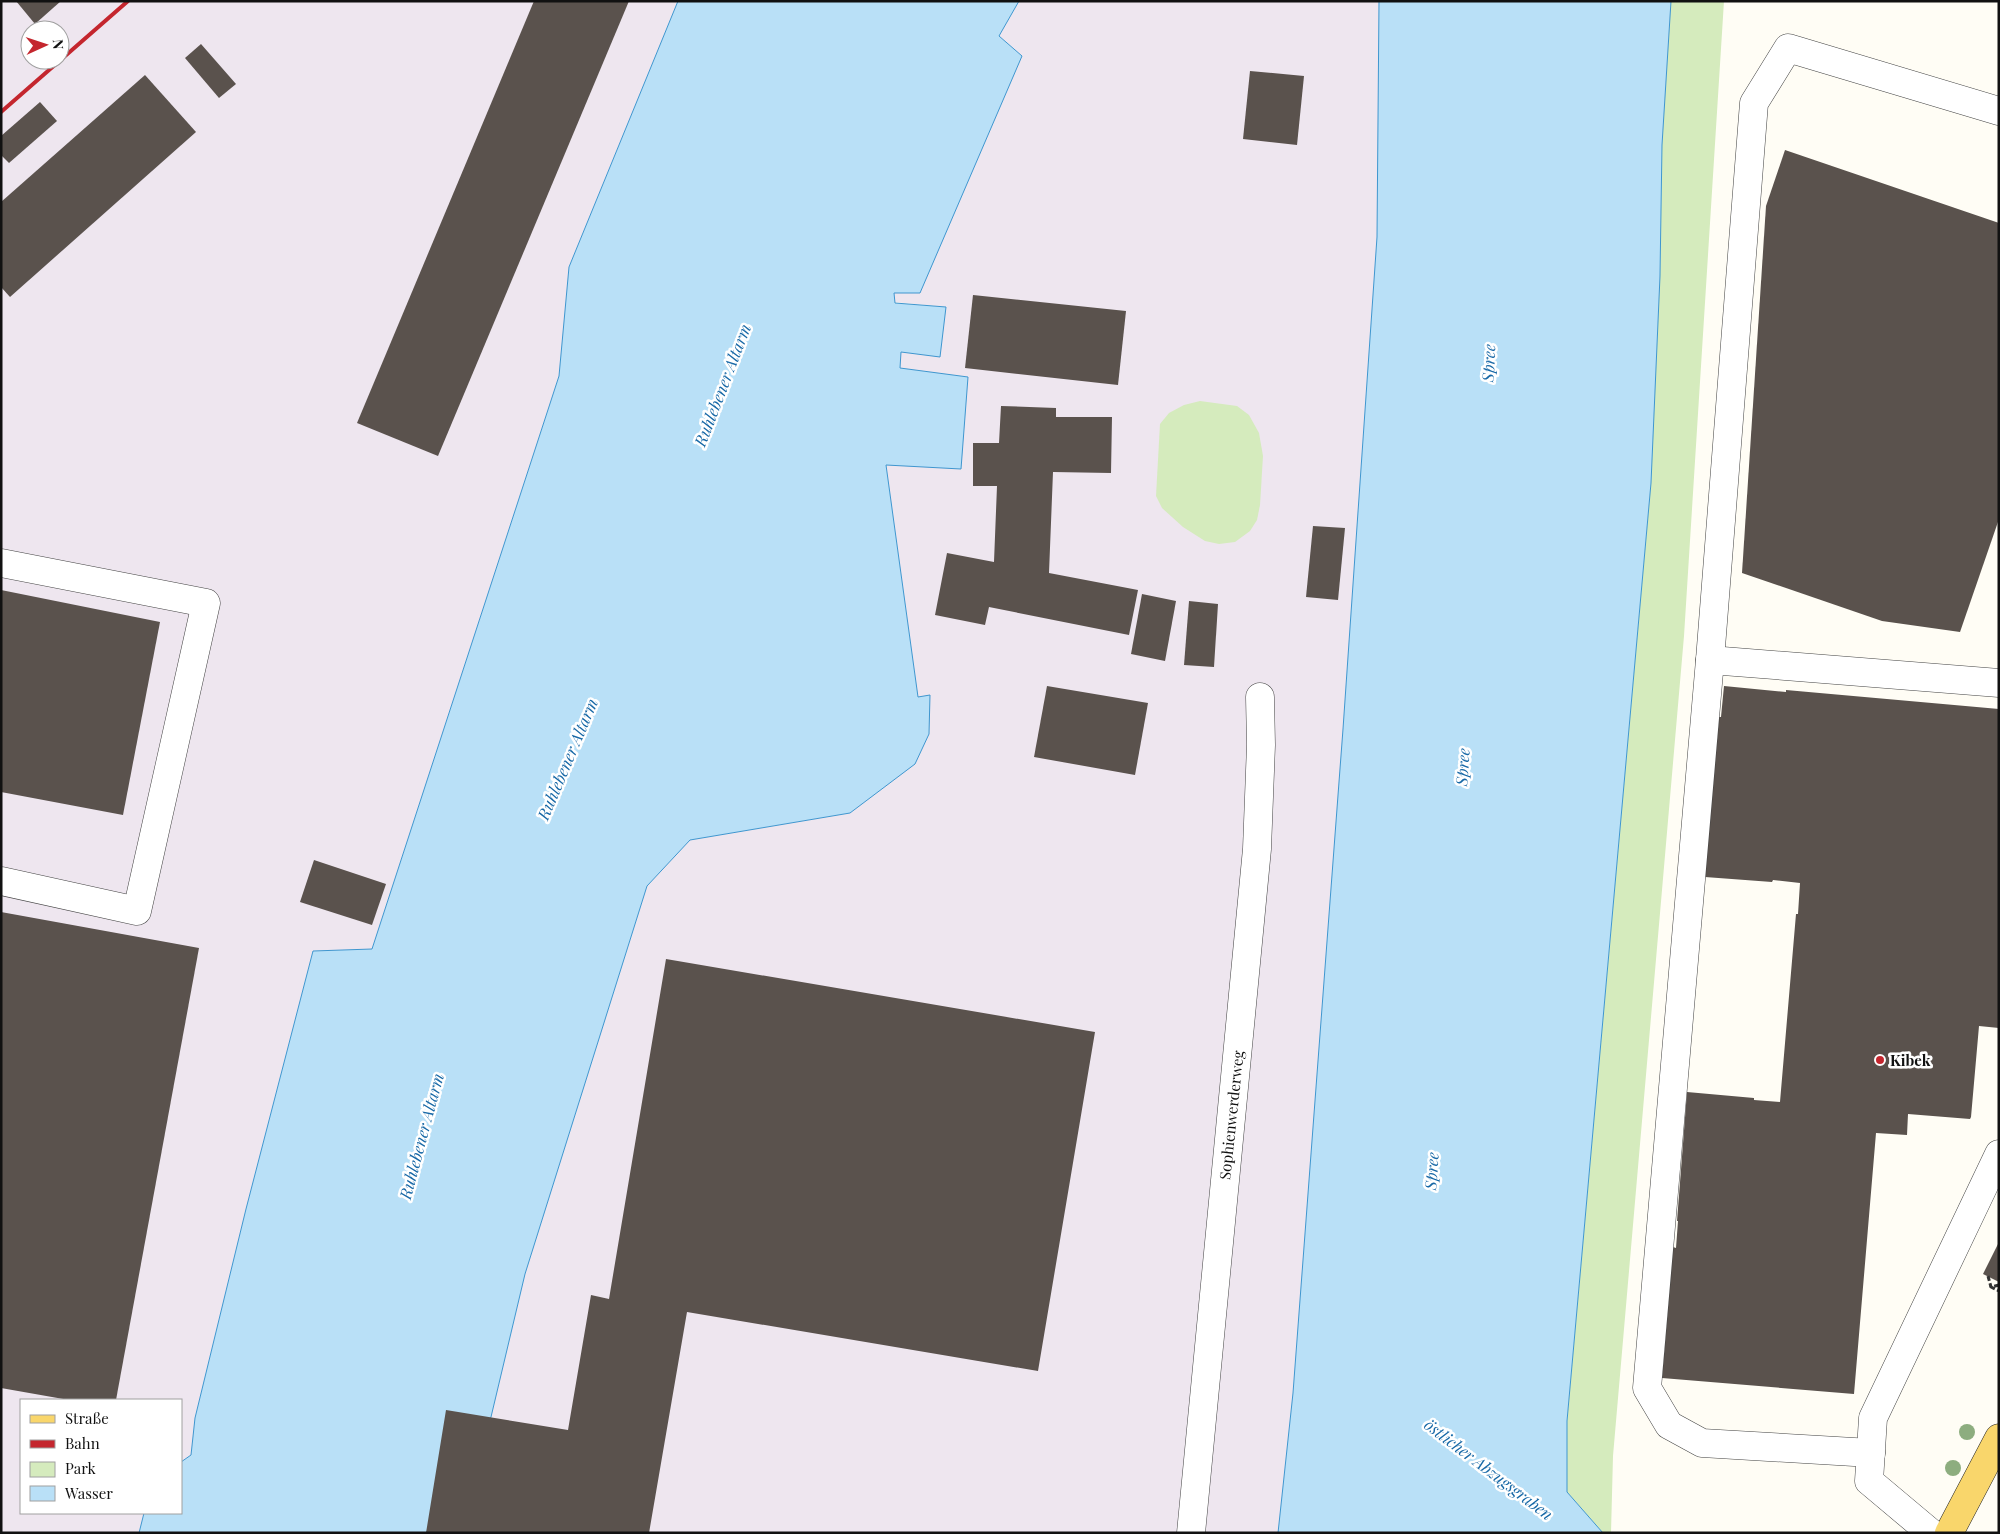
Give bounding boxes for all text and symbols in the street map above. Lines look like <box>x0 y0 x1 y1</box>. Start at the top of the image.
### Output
north arrow <box>20 20 70 70</box>
text: N <box>49 39 68 50</box>
water label: Ruhlebener Altarm <box>689 321 755 450</box>
water label: Spree <box>1476 343 1499 383</box>
water label: Ruhlebener Altarm <box>532 695 602 824</box>
water label: Spree <box>1450 747 1474 788</box>
street label: Sophienwerderweg <box>1214 1049 1248 1181</box>
place label: Kibek <box>1890 1050 1931 1070</box>
marker: Kibek <box>1874 1054 1886 1066</box>
water label: Ruhlebener Altarm <box>394 1071 448 1202</box>
water label: Spree <box>1419 1151 1443 1192</box>
legend <box>20 1399 182 1514</box>
text: Straße <box>65 1408 109 1428</box>
water label: östlicher Abzugsgraben <box>1421 1414 1557 1524</box>
text: Bahn <box>65 1433 100 1453</box>
text: Park <box>65 1458 97 1478</box>
text: Wasser <box>64 1483 113 1503</box>

